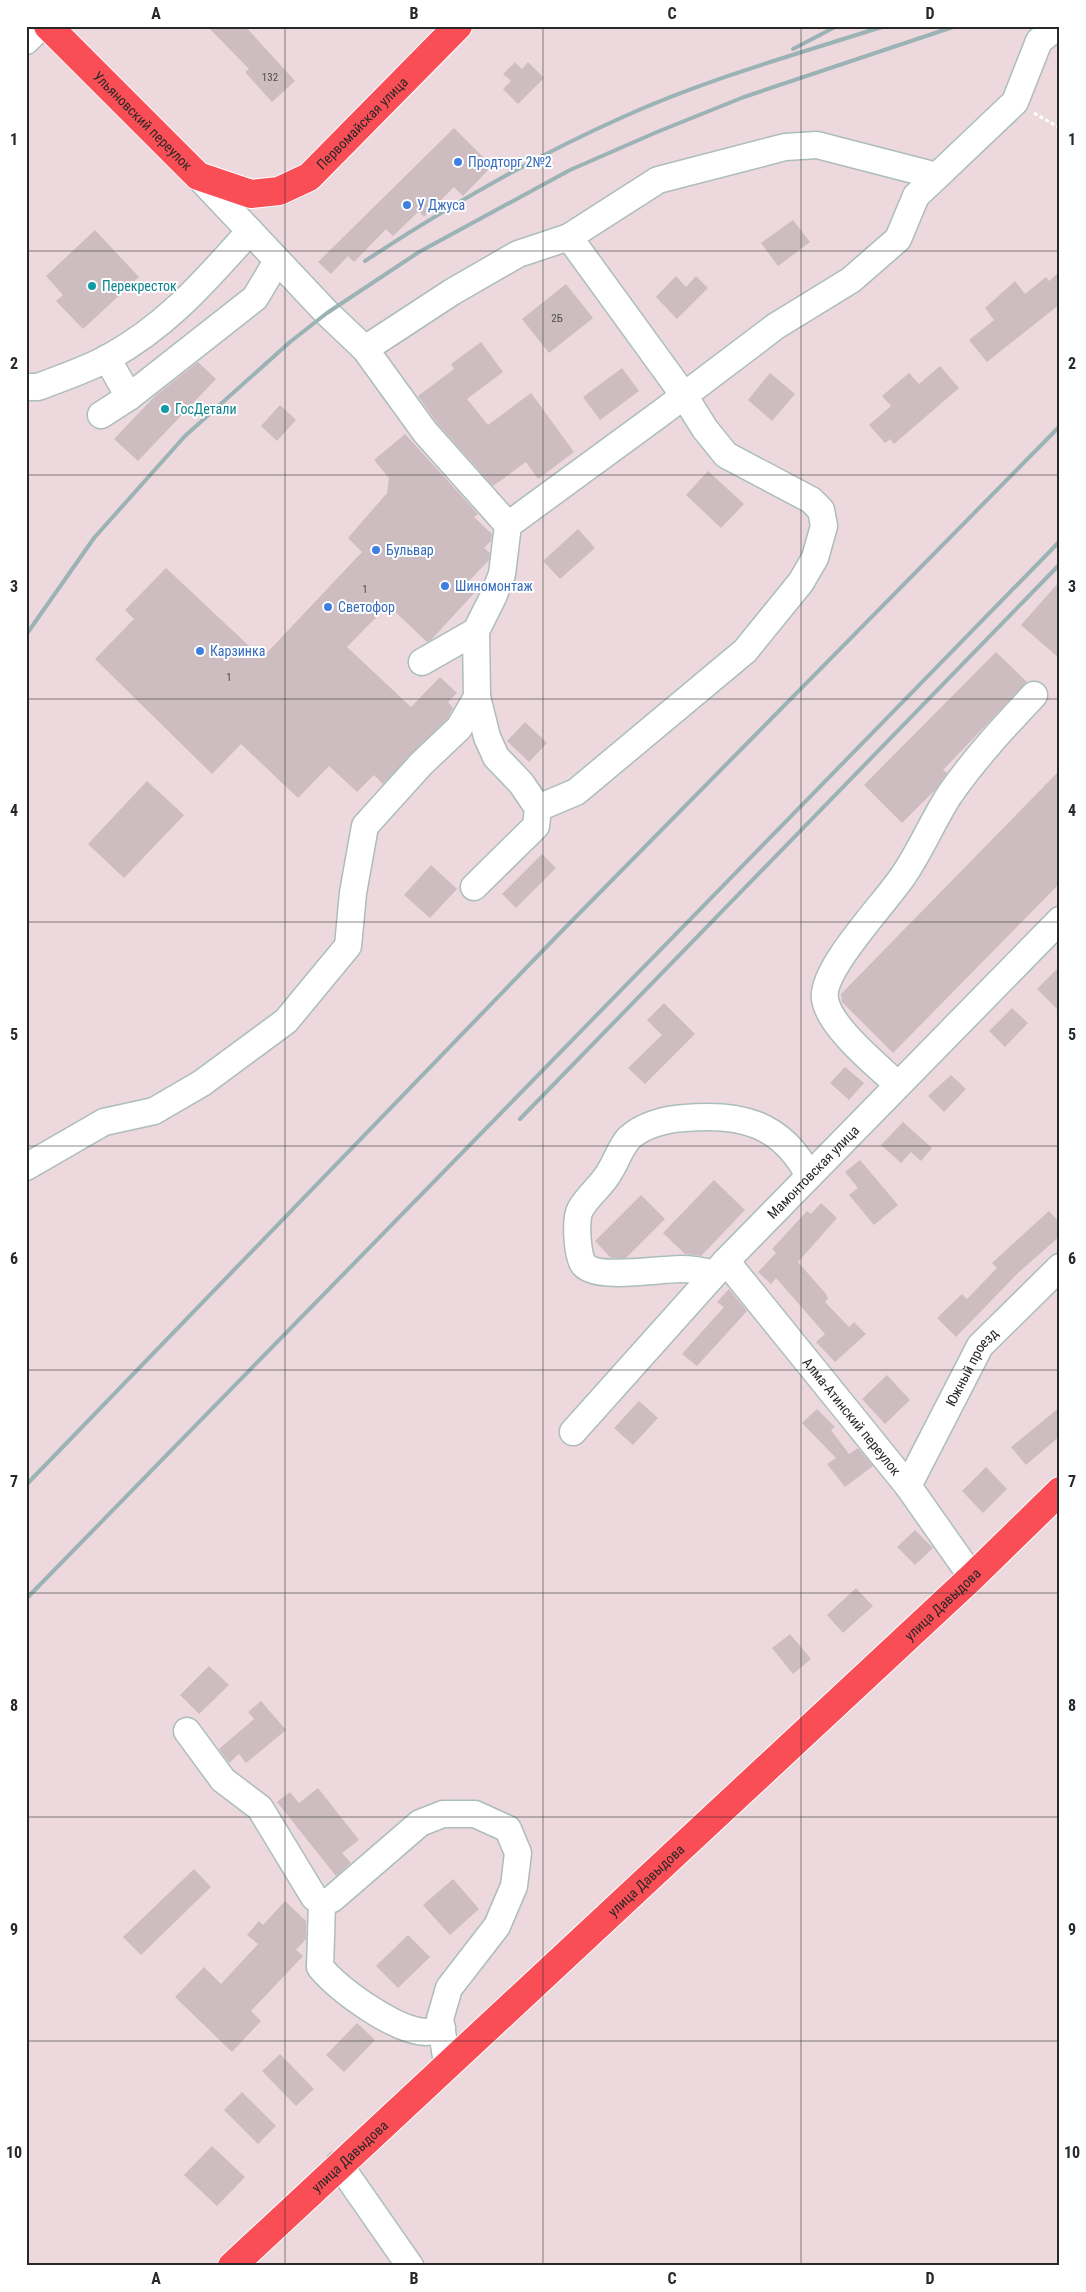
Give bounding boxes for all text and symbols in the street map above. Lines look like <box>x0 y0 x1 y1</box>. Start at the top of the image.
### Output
text: A <box>151 4 161 23</box>
text: B <box>410 4 419 23</box>
text: C <box>667 4 677 23</box>
text: D <box>925 4 935 23</box>
street label: Ульяновский переулок <box>90 68 196 174</box>
house number: 132 <box>262 71 278 84</box>
street label: Первомайская улица <box>313 74 411 173</box>
text: 1 <box>10 130 18 149</box>
text: 1 <box>1068 130 1076 149</box>
place label: Продторг 2№2 <box>468 154 552 170</box>
marker: Продторг 2№2 <box>452 156 464 168</box>
place label: У Джуса <box>417 197 465 213</box>
marker: У Джуса <box>401 199 413 211</box>
place label: Перекресток <box>102 278 177 294</box>
marker: Перекресток <box>86 280 98 292</box>
house number: 2Б <box>551 312 563 325</box>
text: 2 <box>10 354 18 373</box>
text: 2 <box>1068 354 1076 373</box>
place label: ГосДетали <box>175 401 237 417</box>
marker: ГосДетали <box>159 403 171 415</box>
place label: Бульвар <box>386 542 434 558</box>
marker: Бульвар <box>370 544 382 556</box>
text: 3 <box>10 577 18 596</box>
text: 3 <box>1068 577 1076 596</box>
place label: Шиномонтаж <box>455 578 533 594</box>
marker: Шиномонтаж <box>439 580 451 592</box>
house number: 1 <box>362 583 368 596</box>
place label: Светофор <box>338 599 395 615</box>
marker: Светофор <box>322 601 334 613</box>
place label: Карзинка <box>210 643 265 659</box>
marker: Карзинка <box>194 645 206 657</box>
house number: 1 <box>226 671 232 684</box>
text: 4 <box>10 801 18 820</box>
text: 4 <box>1068 801 1076 820</box>
text: 5 <box>10 1025 18 1044</box>
text: 5 <box>1068 1025 1076 1044</box>
street label: Мамонтовская улица <box>764 1122 862 1222</box>
text: 6 <box>10 1249 18 1268</box>
text: 6 <box>1068 1249 1076 1268</box>
street label: Южный проезд <box>942 1325 1001 1409</box>
street label: Алма-Атинский переулок <box>799 1354 904 1479</box>
text: 7 <box>10 1472 18 1491</box>
text: 7 <box>1068 1472 1076 1491</box>
street label: улица Давыдова <box>901 1565 984 1644</box>
text: 8 <box>10 1696 18 1715</box>
text: 8 <box>1068 1696 1076 1715</box>
street label: улица Давыдова <box>605 1841 688 1920</box>
text: 9 <box>10 1920 18 1939</box>
text: 9 <box>1068 1920 1076 1939</box>
street label: улица Давыдова <box>309 2117 391 2196</box>
text: 10 <box>6 2143 22 2162</box>
text: 10 <box>1064 2143 1080 2162</box>
text: A <box>151 2269 161 2288</box>
text: B <box>410 2269 419 2288</box>
text: C <box>667 2269 677 2288</box>
text: D <box>925 2269 935 2288</box>

